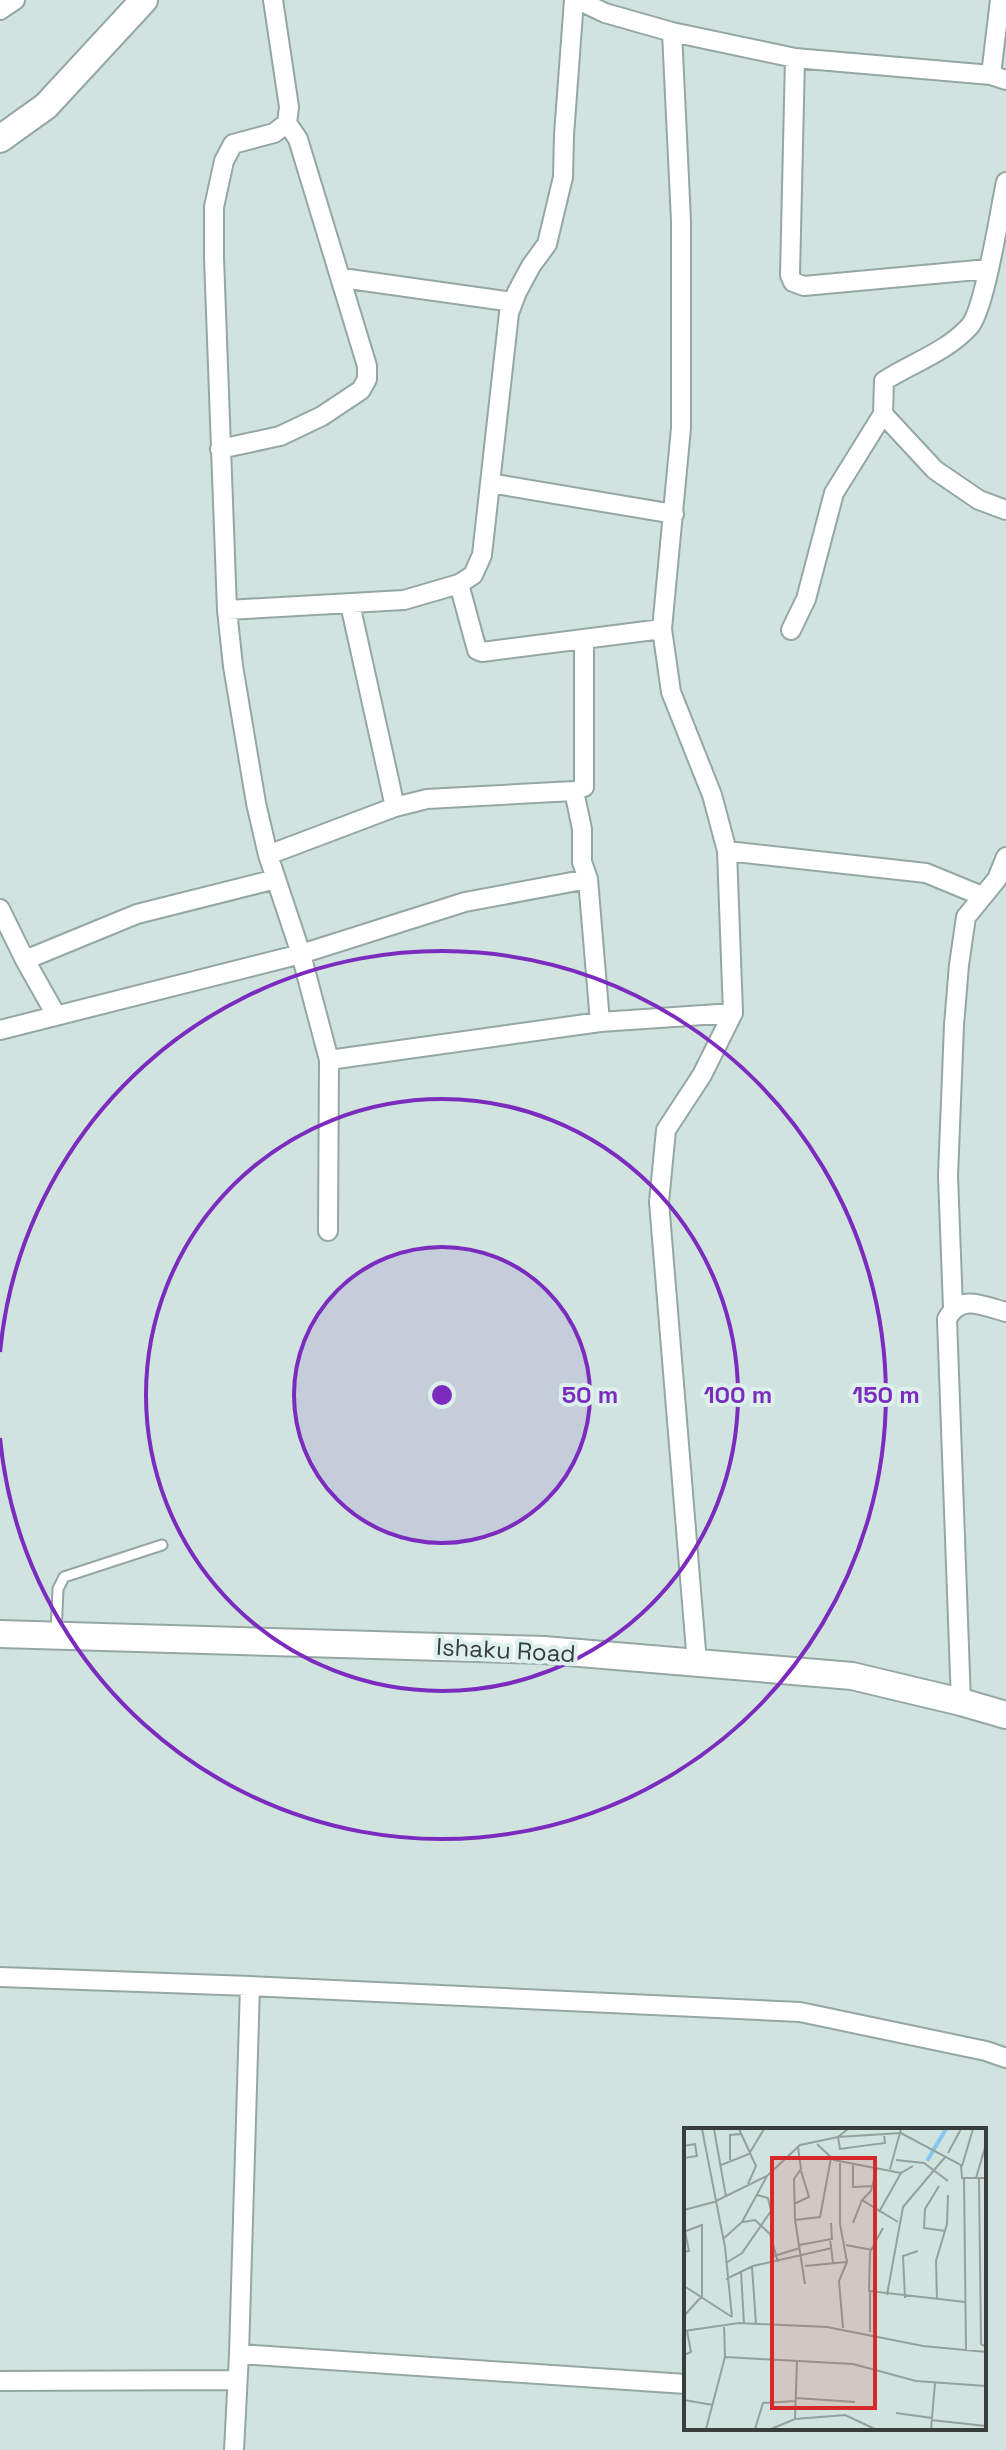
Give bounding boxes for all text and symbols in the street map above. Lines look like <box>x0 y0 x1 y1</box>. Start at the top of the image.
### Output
text: 50 m <box>562 1379 618 1410</box>
text: 100 m <box>704 1379 772 1410</box>
text: 150 m <box>852 1379 920 1410</box>
centre of rings <box>428 1381 456 1409</box>
street label: Ishaku Road <box>435 1631 577 1669</box>
inset map <box>684 2128 986 2430</box>

